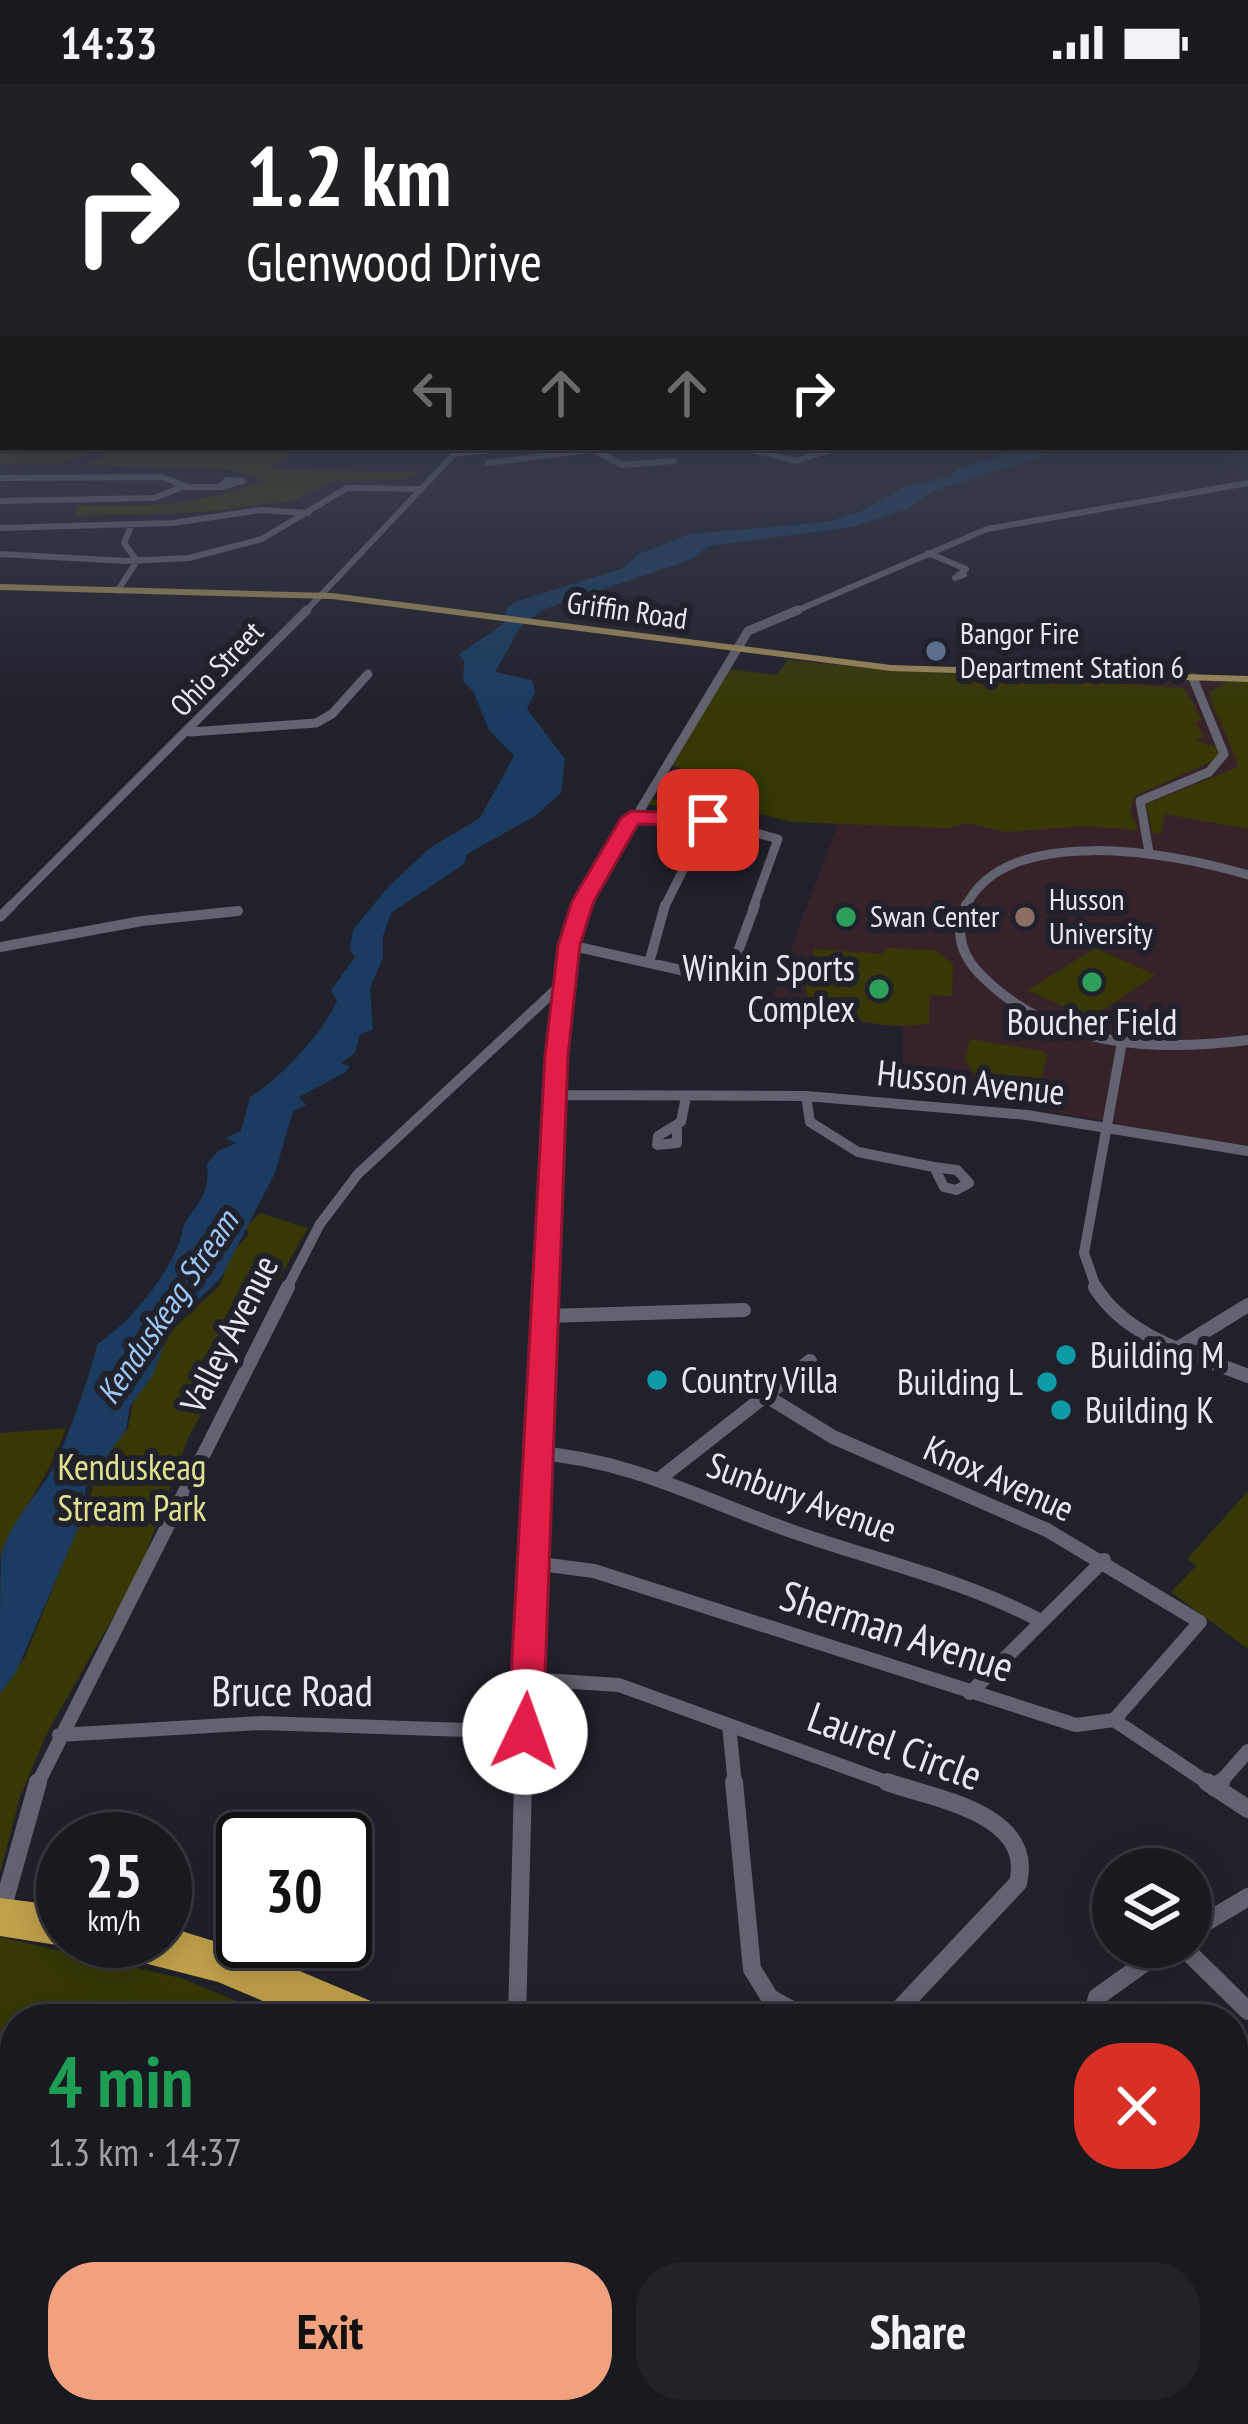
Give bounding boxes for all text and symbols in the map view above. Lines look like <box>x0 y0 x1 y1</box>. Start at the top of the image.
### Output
text: 14:33 <box>60 13 157 71</box>
text: 1.2 km <box>246 120 452 229</box>
icon: right <box>48 132 204 288</box>
text: Glenwood Drive <box>246 226 542 296</box>
icon: left <box>402 360 468 426</box>
icon: ahead <box>528 360 594 426</box>
icon: ahead <box>654 360 720 426</box>
icon: right <box>780 360 846 426</box>
street label: Griffin Road <box>565 582 690 637</box>
street label: Ohio Street <box>161 612 271 724</box>
place label: Bangor Fire Department Station 6 <box>960 613 1184 686</box>
marker: Bangor Fire Department Station 6 <box>923 638 949 664</box>
pin <box>657 769 759 871</box>
icon: arrive <box>675 787 741 853</box>
place label: Husson University <box>1049 879 1153 952</box>
place label: Swan Center <box>870 896 1000 935</box>
marker: Swan Center <box>833 904 859 930</box>
marker: Husson University <box>1012 904 1038 930</box>
place label: Winkin Sports Complex <box>683 944 855 1032</box>
marker: Boucher Field <box>1079 969 1105 995</box>
marker: Winkin Sports Complex <box>866 976 892 1002</box>
place label: Boucher Field <box>1007 998 1177 1045</box>
street label: Husson Avenue <box>875 1048 1067 1115</box>
water label: Kenduskeag Stream <box>86 1200 248 1412</box>
street label: Valley Avenue <box>168 1247 288 1421</box>
place label: Building M <box>1090 1331 1224 1378</box>
marker: Building M <box>1053 1342 1079 1368</box>
place label: Country Villa <box>681 1356 838 1403</box>
place label: Building L <box>897 1358 1023 1405</box>
marker: Country Villa <box>644 1367 670 1393</box>
marker: Building L <box>1034 1369 1060 1395</box>
place label: Building K <box>1085 1386 1214 1433</box>
marker: Building K <box>1048 1397 1074 1423</box>
street label: Knox Avenue <box>917 1424 1082 1531</box>
street label: Sunbury Avenue <box>701 1441 903 1552</box>
park label: Kenduskeag Stream Park <box>57 1443 207 1531</box>
street label: Sherman Avenue <box>774 1567 1021 1694</box>
street label: Bruce Road <box>211 1663 373 1718</box>
position arrow <box>462 1669 588 1795</box>
street label: Laurel Circle <box>801 1689 990 1802</box>
speed limit sign: 30 <box>216 1812 372 1968</box>
text: 25 <box>85 1836 143 1914</box>
map controls <box>1092 1848 1212 1968</box>
button: layers <box>1092 1848 1212 1968</box>
text: km/h <box>87 1900 141 1939</box>
text: 4 min <box>48 2034 193 2127</box>
button: close <box>1074 2043 1200 2169</box>
text: 1.3 km · 14:37 <box>48 2126 242 2177</box>
button: Exit <box>48 2262 612 2400</box>
button: Share <box>636 2262 1200 2400</box>

